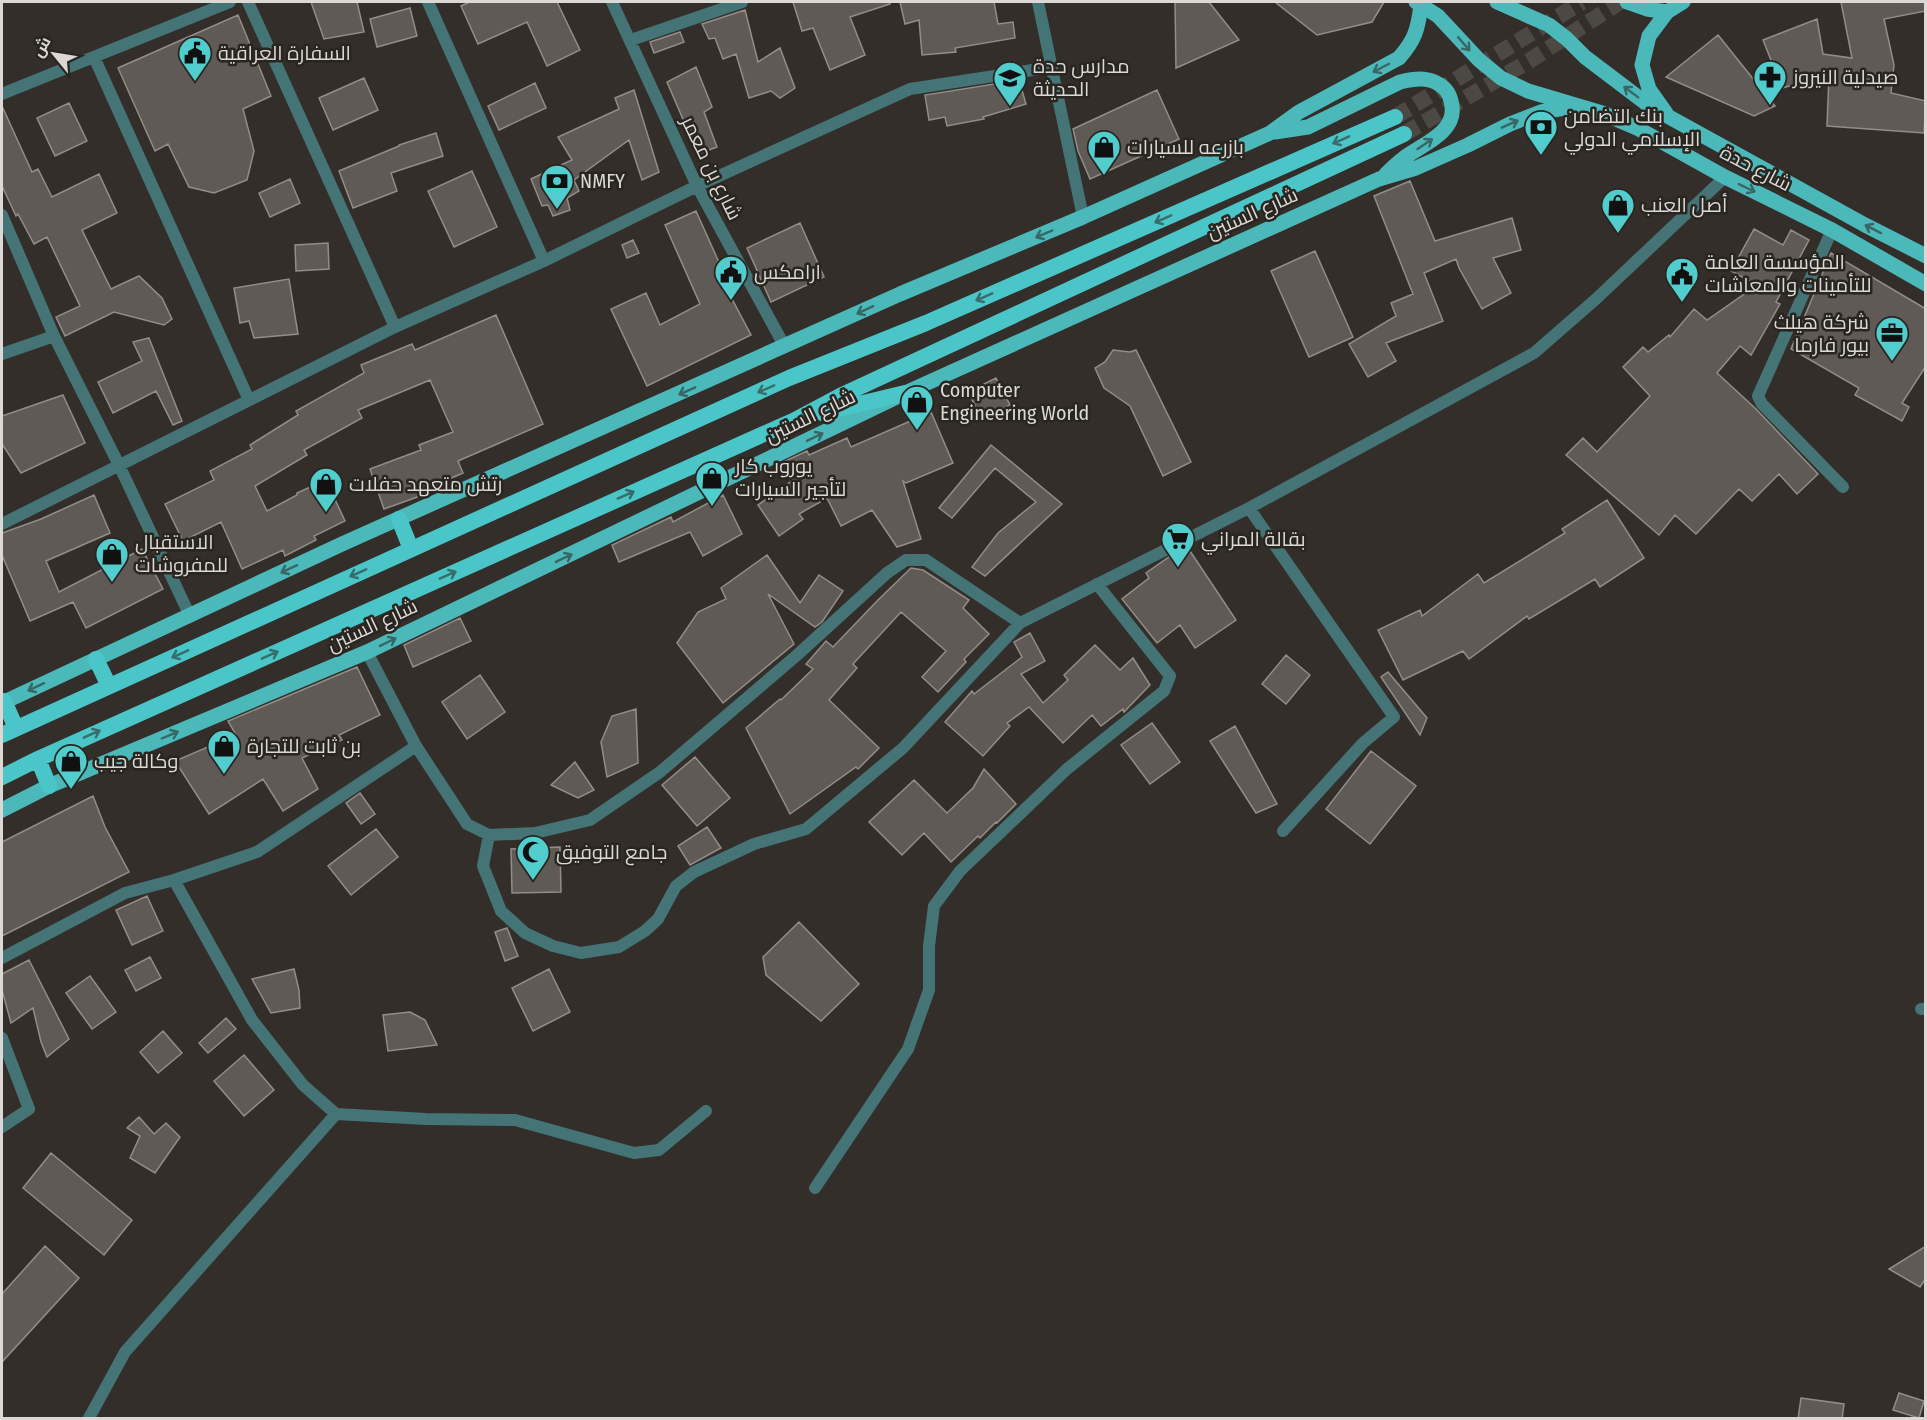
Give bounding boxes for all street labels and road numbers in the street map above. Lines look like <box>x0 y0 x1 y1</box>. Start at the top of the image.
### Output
street label: شارع بن معمر <box>674 111 747 225</box>
street label: شارع حدة <box>1715 140 1796 198</box>
street label: شارع الستين <box>1203 182 1302 246</box>
street label: شارع الستين <box>761 384 860 450</box>
street label: شارع الستين <box>323 594 422 658</box>

